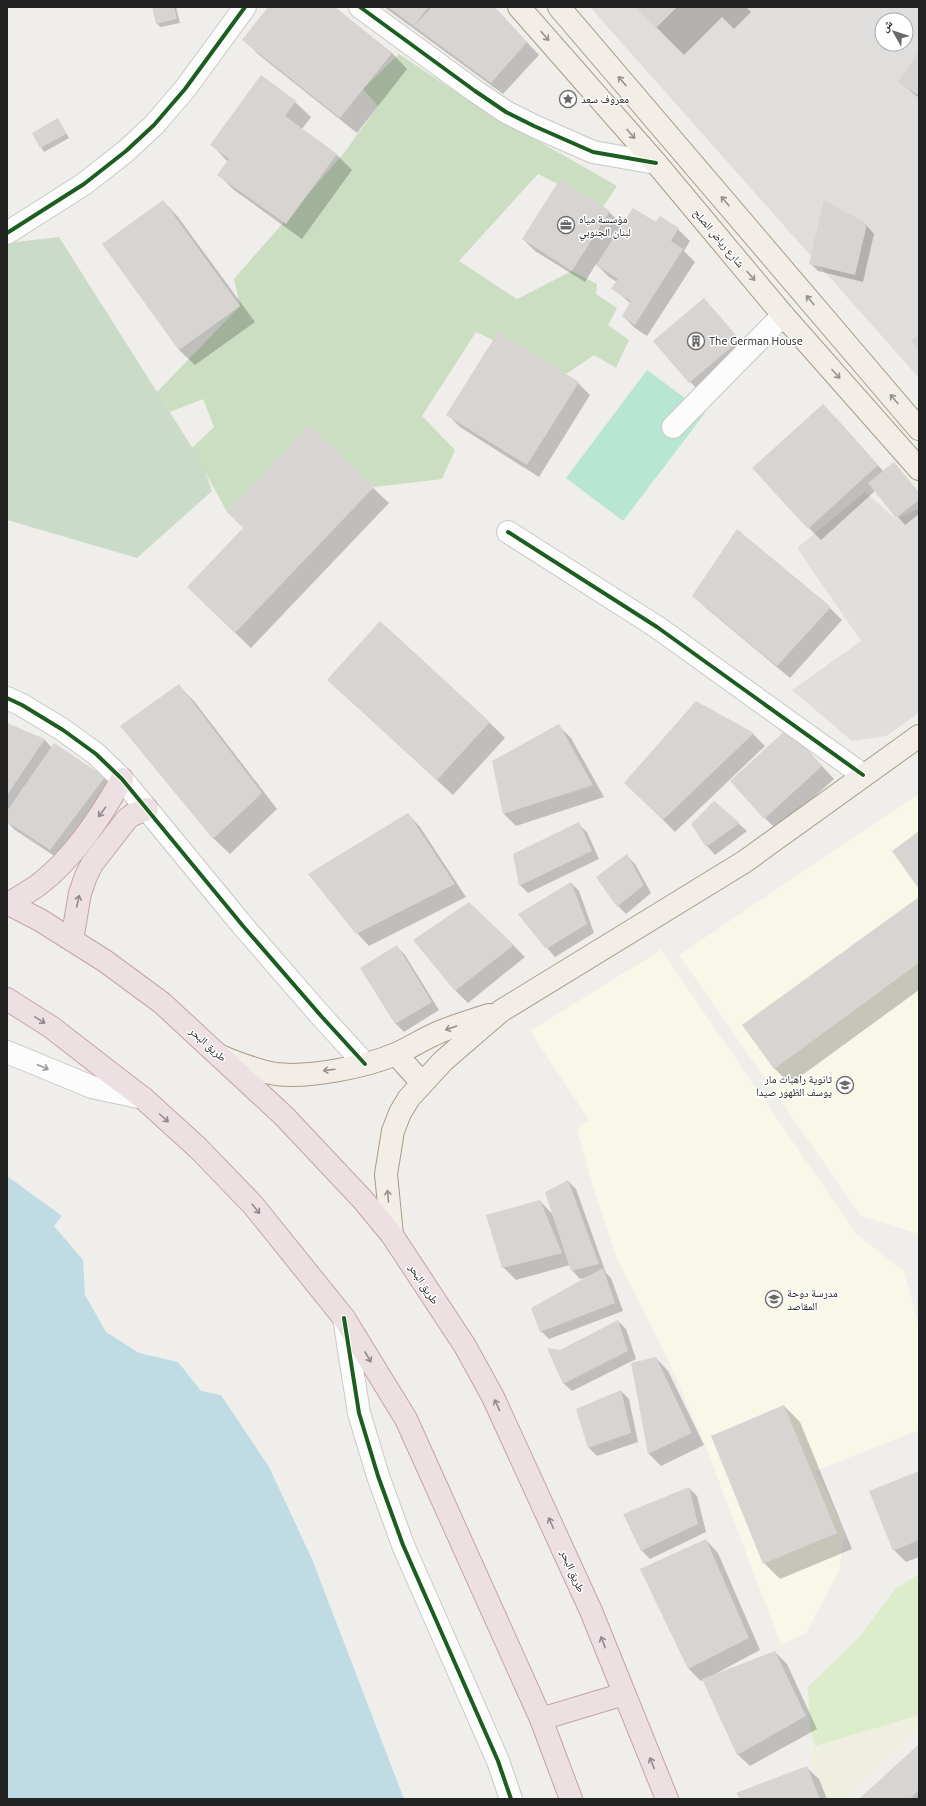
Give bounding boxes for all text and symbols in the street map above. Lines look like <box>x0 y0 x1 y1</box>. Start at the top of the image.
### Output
north arrow <box>874 12 914 52</box>
text: ش <box>878 17 896 35</box>
one-way arrow <box>540 31 549 42</box>
one-way arrow <box>618 76 627 86</box>
place icon: معروف سعد <box>558 89 578 109</box>
place label: معروف سعد <box>581 93 629 105</box>
one-way arrow <box>626 129 635 139</box>
one-way arrow <box>721 196 730 206</box>
street label: شارع رياض الصلح <box>690 206 747 270</box>
place label: مؤسسة مياه لبنان الجنوبي <box>579 213 631 241</box>
office icon: مؤسسة مياه لبنان الجنوبي <box>556 215 576 235</box>
one-way arrow <box>746 271 755 282</box>
one-way arrow <box>805 294 814 305</box>
building icon: The German House <box>686 331 706 351</box>
place label: The German House <box>709 335 803 347</box>
one-way arrow <box>831 369 840 380</box>
one-way arrow <box>889 394 898 404</box>
one-way arrow <box>98 807 106 818</box>
one-way arrow <box>74 895 82 908</box>
one-way arrow <box>34 1016 45 1024</box>
street label: طريق البحر <box>186 1024 229 1064</box>
one-way arrow <box>445 1024 457 1032</box>
one-way arrow <box>36 1064 48 1072</box>
one-way arrow <box>323 1066 336 1074</box>
place label: ثانوية راهبات مار يوسف الظهور صيدا <box>756 1073 833 1098</box>
school or university icon: ثانوية راهبات مار يوسف الظهور صيدا <box>835 1075 855 1095</box>
one-way arrow <box>159 1113 169 1122</box>
one-way arrow <box>384 1190 391 1203</box>
one-way arrow <box>252 1204 261 1215</box>
street label: طريق البحر <box>405 1261 441 1307</box>
place label: مدرسة دوحة المقاصد <box>787 1287 838 1312</box>
school or university icon: مدرسة دوحة المقاصد <box>764 1289 784 1309</box>
one-way arrow <box>364 1351 372 1362</box>
one-way arrow <box>493 1399 500 1411</box>
one-way arrow <box>547 1518 554 1530</box>
street label: طريق البحر <box>557 1547 588 1594</box>
one-way arrow <box>599 1637 607 1649</box>
one-way arrow <box>647 1757 655 1769</box>

